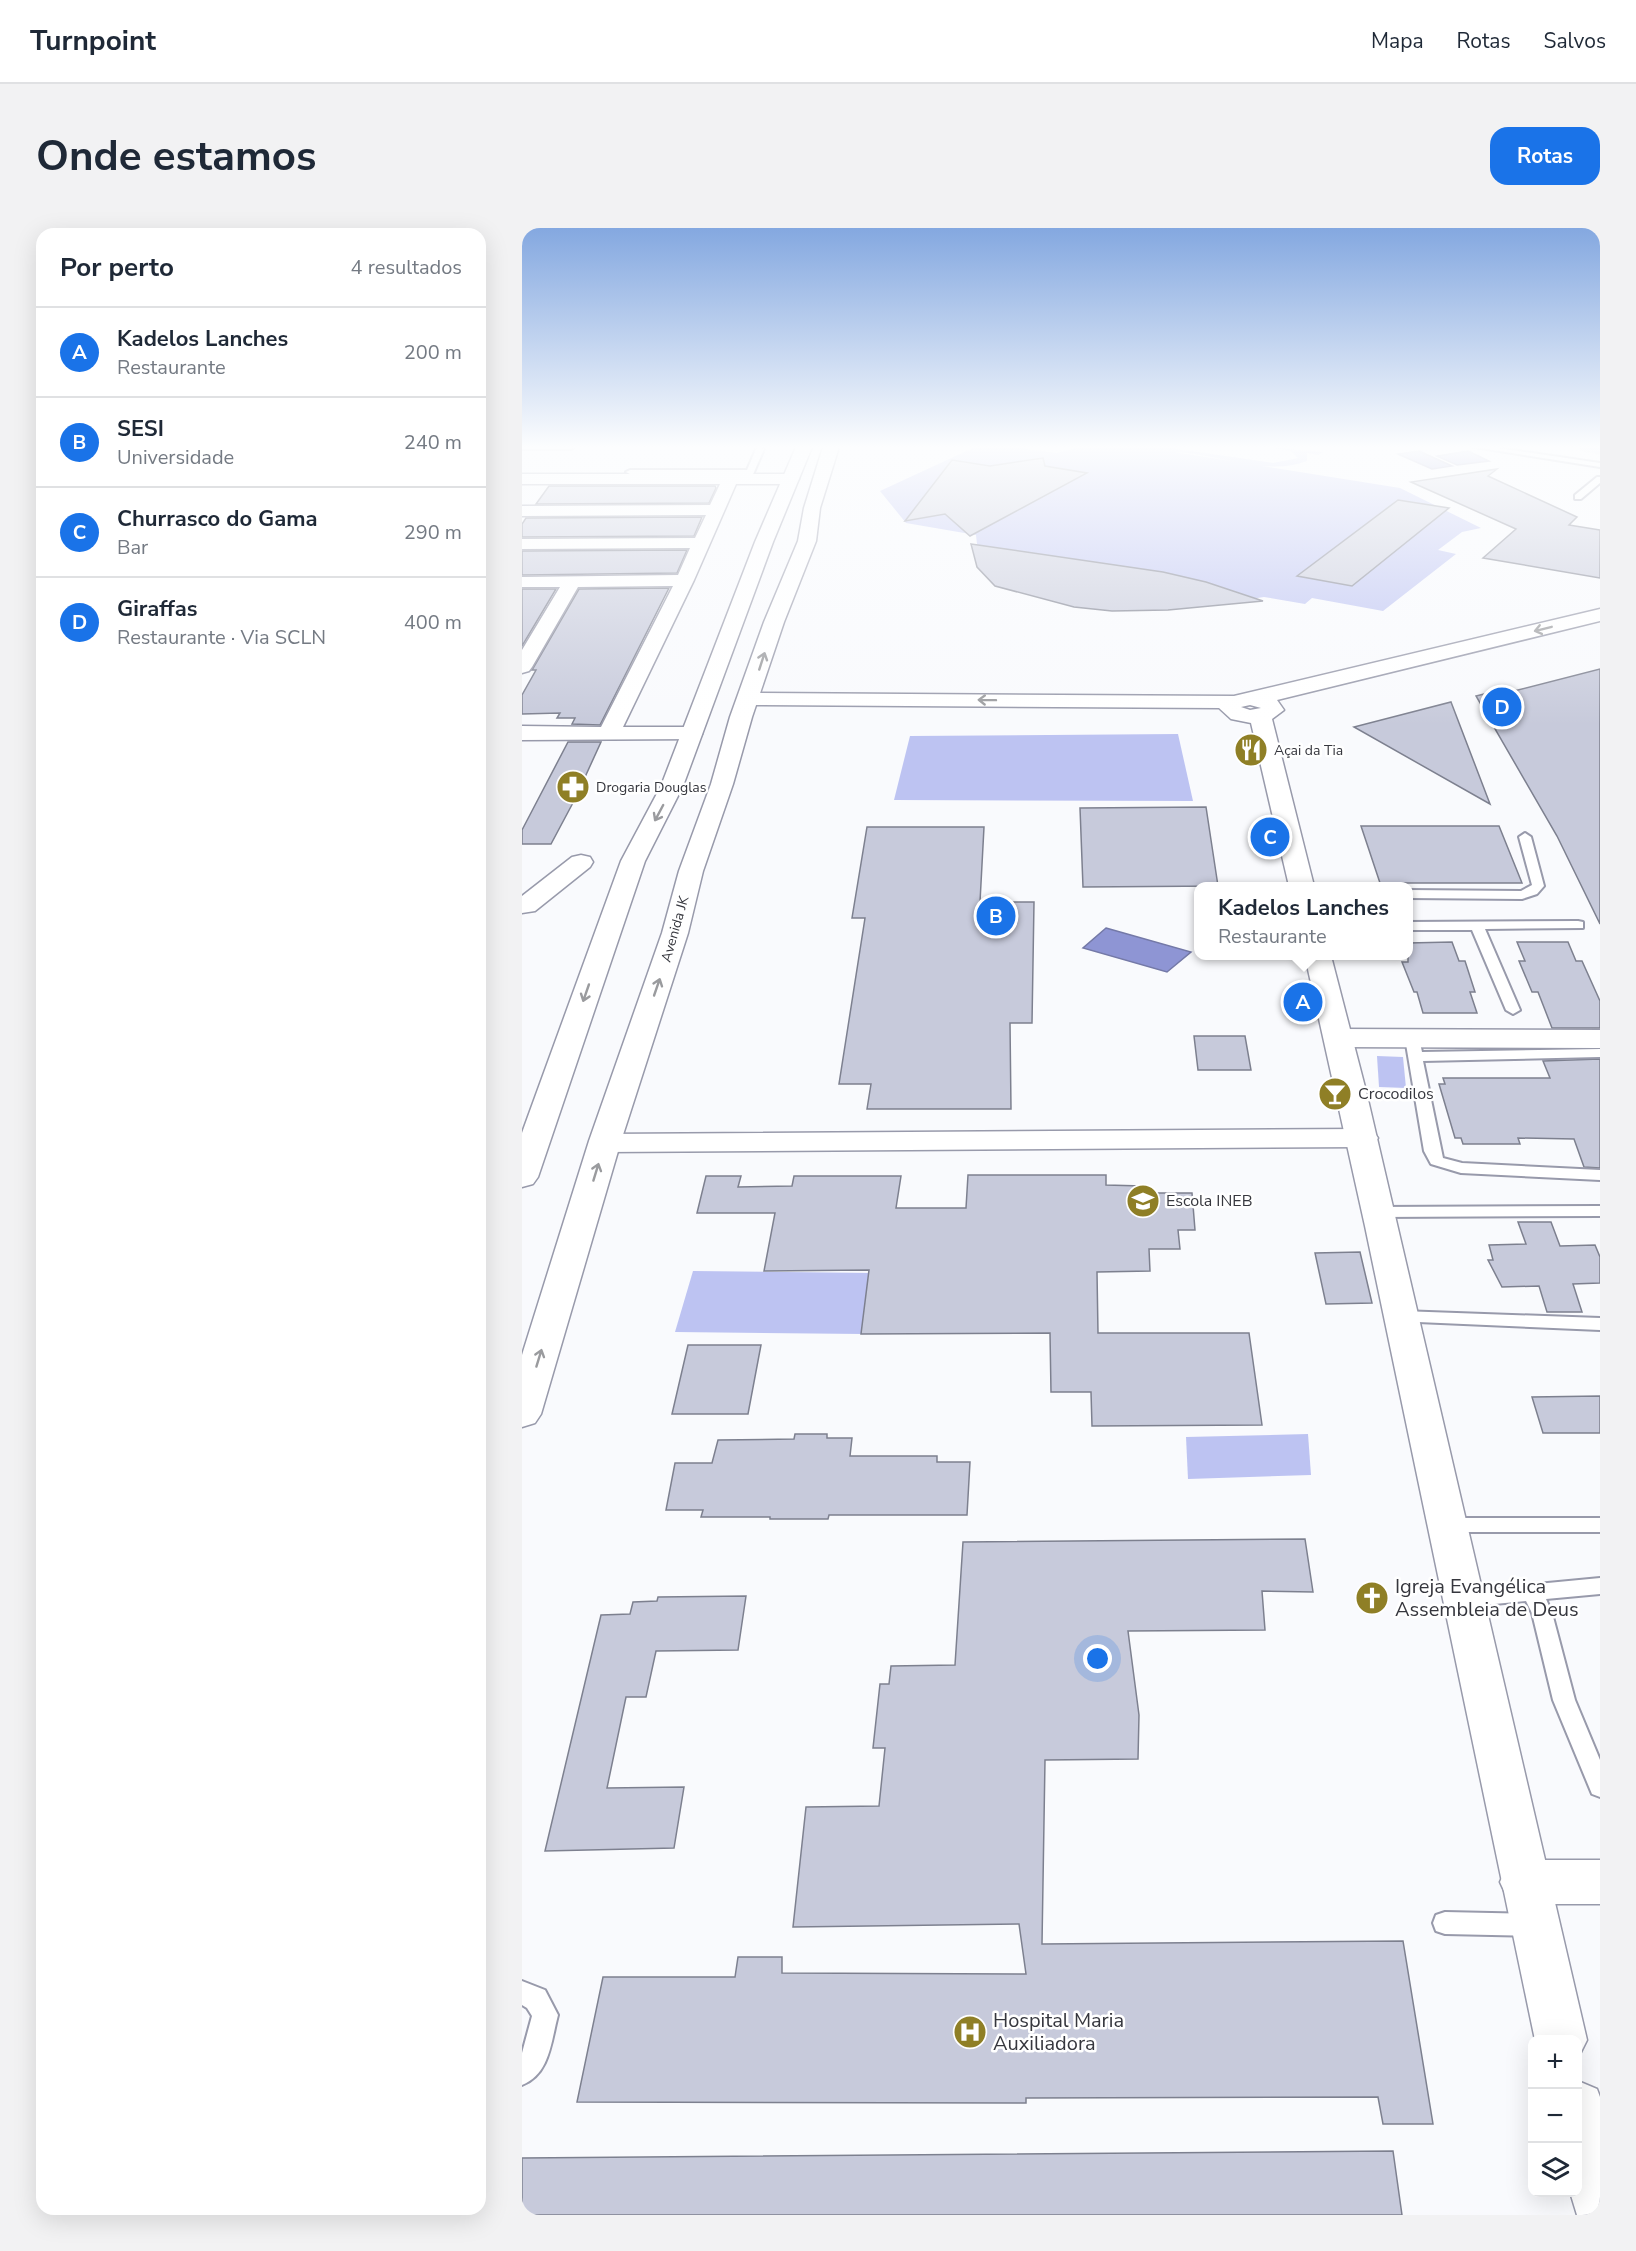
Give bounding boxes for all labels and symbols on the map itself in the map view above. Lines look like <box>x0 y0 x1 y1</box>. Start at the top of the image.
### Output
one-way arrow <box>1534 623 1553 635</box>
one-way arrow <box>757 652 768 671</box>
pin: D <box>1482 684 1522 730</box>
one-way arrow <box>977 695 997 706</box>
restaurant icon: Açai da Tia <box>1233 732 1269 768</box>
place label: Açai da Tia <box>1274 741 1343 760</box>
pharmacy icon: Drogaria Douglas <box>555 769 591 805</box>
place label: Drogaria Douglas <box>596 778 707 797</box>
one-way arrow <box>652 803 664 821</box>
pin: C <box>1250 814 1290 860</box>
street label: Avenida JK <box>656 893 694 964</box>
pin: B <box>976 894 1016 938</box>
one-way arrow <box>652 978 663 997</box>
pin: A <box>1284 980 1322 1024</box>
one-way arrow <box>580 983 591 1002</box>
bar icon: Crocodilos <box>1317 1076 1353 1112</box>
place label: Crocodilos <box>1358 1083 1434 1105</box>
one-way arrow <box>591 1163 602 1182</box>
school or university icon: Escola INEB <box>1125 1183 1161 1219</box>
place label: Escola INEB <box>1166 1190 1252 1212</box>
one-way arrow <box>534 1349 545 1368</box>
place label: Igreja Evangélica Assembleia de Deus <box>1395 1573 1579 1623</box>
church icon: Igreja Evangélica Assembleia de Deus <box>1354 1580 1390 1616</box>
your location <box>1083 1644 1112 1673</box>
place label: Hospital Maria Auxiliadora <box>993 2007 1124 2057</box>
hospital icon: Hospital Maria Auxiliadora <box>952 2014 988 2050</box>

